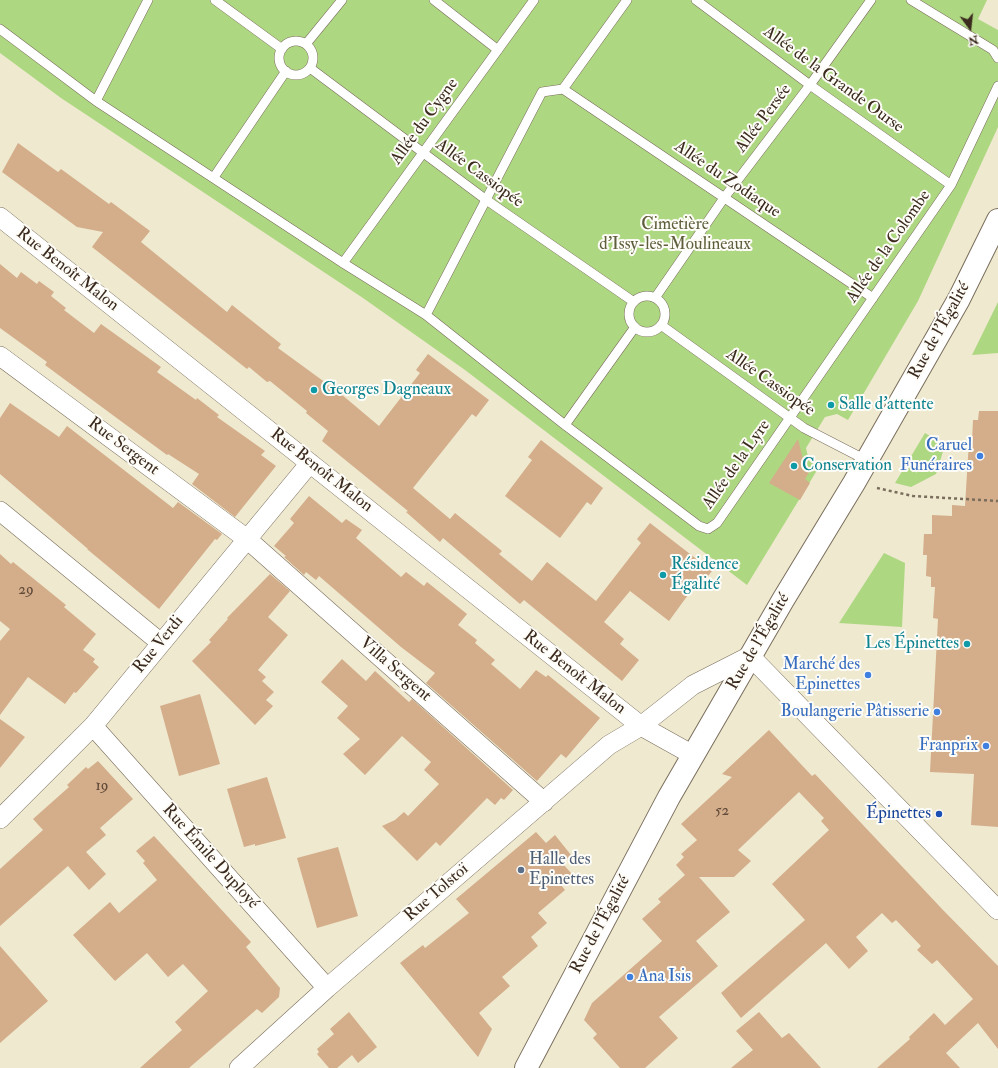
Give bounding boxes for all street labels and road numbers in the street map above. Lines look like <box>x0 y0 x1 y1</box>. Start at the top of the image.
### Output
street label: Allée de la Grande Ourse <box>759 22 907 138</box>
street label: Allée du Cygne <box>387 75 463 169</box>
street label: Allée Persée <box>732 81 796 157</box>
street label: Allée Cassiopée <box>431 135 527 213</box>
street label: Allée du Zodiaque <box>670 137 784 223</box>
street label: Allée de la Colombe <box>843 187 935 307</box>
street label: Rue Benoît Malon <box>12 224 122 316</box>
street label: Rue de l'Égalité <box>905 279 975 383</box>
street label: Allée Cassiopée <box>722 345 818 421</box>
street label: Rue Sergent <box>83 414 163 480</box>
street label: Allée de la Lyre <box>699 416 775 514</box>
street label: Rue Benoît Malon <box>266 425 376 517</box>
street label: Rue de l'Égalité <box>723 590 795 694</box>
street label: Rue Verdi <box>130 612 188 678</box>
street label: Rue Benoît Malon <box>519 627 629 719</box>
street label: Villa Sergent <box>355 633 435 707</box>
street label: Rue Émile Duployé <box>157 800 263 914</box>
street label: Rue Tolstoï <box>401 860 473 926</box>
street label: Rue de l'Égalité <box>567 872 635 978</box>

